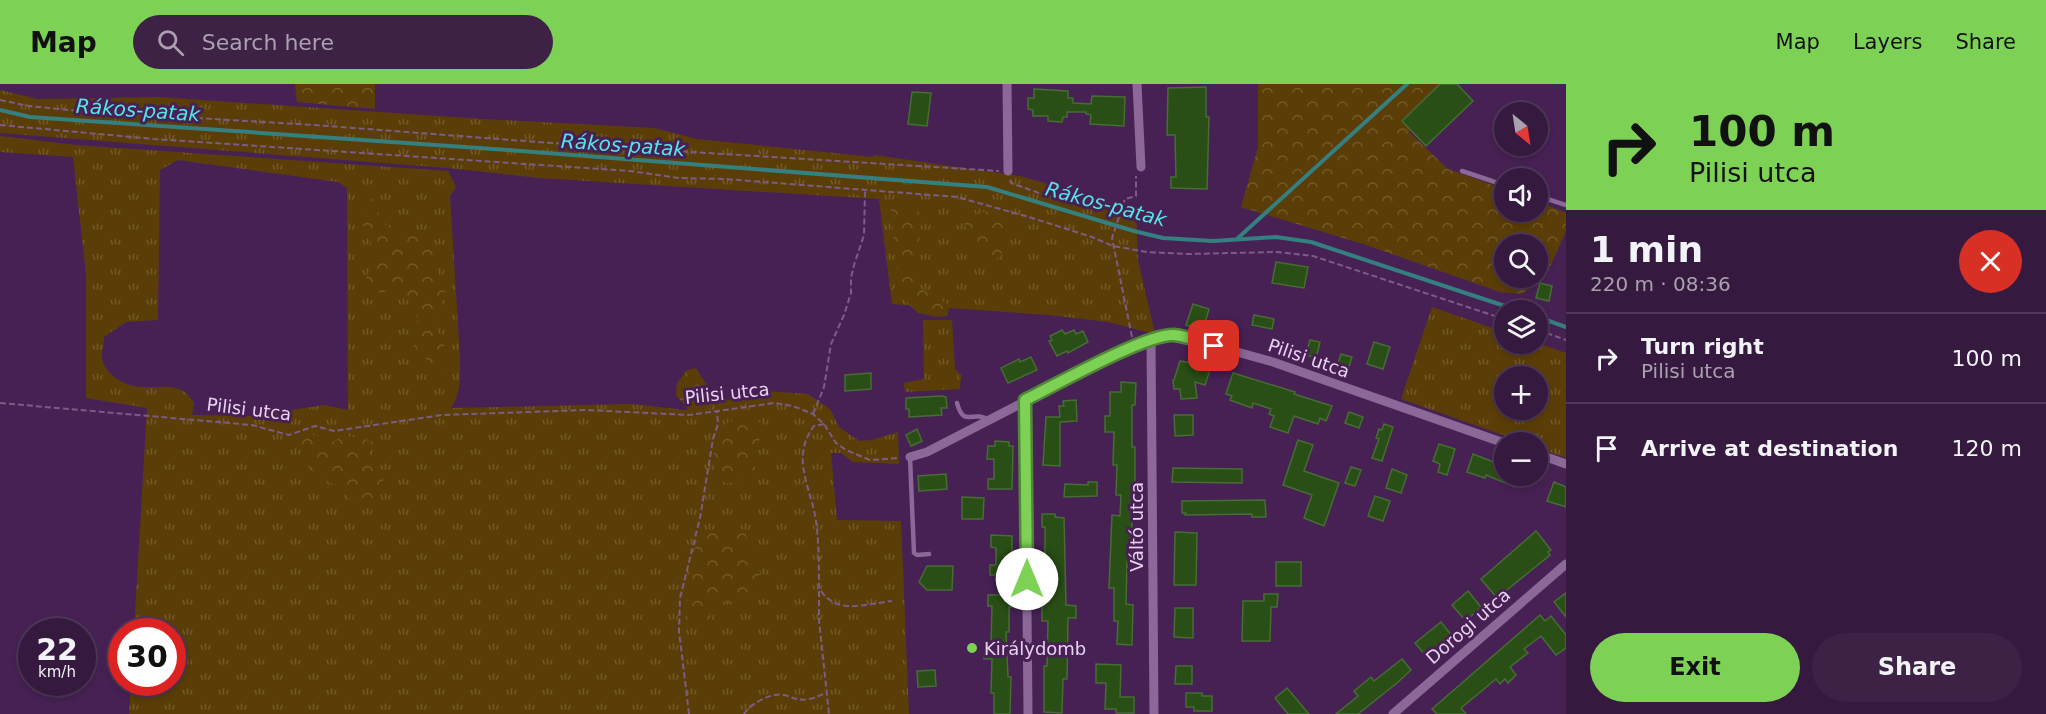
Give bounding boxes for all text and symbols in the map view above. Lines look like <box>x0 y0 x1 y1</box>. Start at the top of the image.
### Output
search box <box>133 15 553 69</box>
text: Map <box>30 26 97 59</box>
icon: search <box>154 26 187 59</box>
text: Search here <box>202 30 334 55</box>
text: Map <box>1776 30 1820 54</box>
text: Layers <box>1853 30 1922 54</box>
text: Share <box>1955 30 2016 54</box>
water label: Rákos-patak <box>75 94 202 126</box>
north arrow <box>1494 102 1548 156</box>
map controls <box>1494 102 1548 486</box>
text: 100 m <box>1689 107 1835 156</box>
icon: right <box>1590 108 1668 186</box>
water label: Rákos-patak <box>560 129 687 161</box>
text: Pilisi utca <box>1689 157 1816 188</box>
button: sound <box>1494 168 1548 222</box>
water label: Rákos-patak <box>1043 176 1170 232</box>
text: 1 min <box>1590 229 1703 270</box>
button: close <box>1959 230 2022 293</box>
button: search <box>1494 234 1548 288</box>
text: 220 m · 08:36 <box>1590 272 1731 296</box>
button: layers <box>1494 300 1548 354</box>
pin <box>1188 320 1239 371</box>
icon: arrive <box>1197 329 1230 362</box>
street label: Pilisi utca <box>1265 334 1353 382</box>
text: Turn right <box>1641 334 1764 359</box>
icon: right <box>1590 342 1623 375</box>
text: 100 m <box>1952 346 2022 371</box>
text: Pilisi utca <box>1641 359 1735 383</box>
button: + <box>1494 366 1548 420</box>
street label: Pilisi utca <box>684 378 770 408</box>
street label: Pilisi utca <box>206 393 292 425</box>
button: − <box>1494 432 1548 486</box>
icon: arrive <box>1590 432 1623 465</box>
text: Arrive at destination <box>1641 436 1898 461</box>
text: 120 m <box>1952 436 2022 461</box>
street label: Váltó utca <box>1126 482 1147 572</box>
position arrow <box>995 547 1059 611</box>
street label: Dorogi utca <box>1422 584 1514 668</box>
speed limit sign: 30 <box>108 618 186 696</box>
text: 22 <box>36 632 78 667</box>
button: Exit <box>1590 633 1800 702</box>
button: Share <box>1812 633 2022 702</box>
place label: Királydomb <box>984 638 1086 659</box>
marker: Királydomb <box>965 641 979 655</box>
text: km/h <box>38 663 76 681</box>

